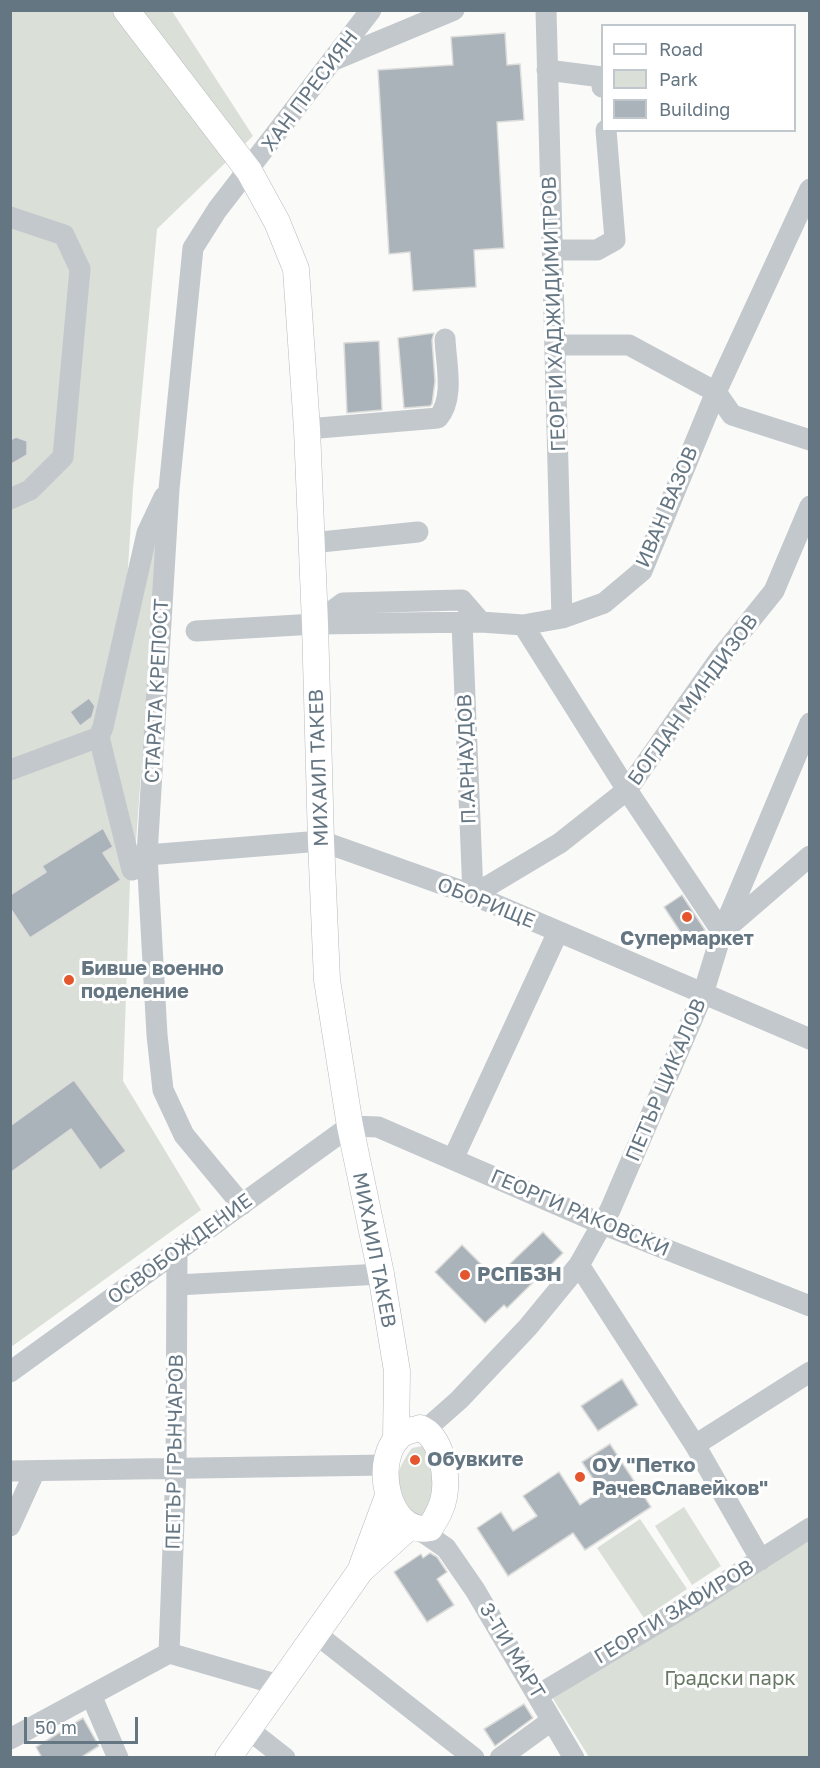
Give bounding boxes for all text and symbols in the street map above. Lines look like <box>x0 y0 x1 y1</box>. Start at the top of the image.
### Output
legend <box>601 24 796 132</box>
street label: ХАН ПРЕСИЯН <box>257 26 363 156</box>
text: Road <box>659 38 703 60</box>
text: Park <box>659 68 698 90</box>
text: Building <box>659 98 730 120</box>
street label: ГЕОРГИ ХАДЖИДИМИТРОВ <box>537 176 571 452</box>
street label: ИВАН ВАЗОВ <box>631 443 703 571</box>
street label: СТАРАТА КРЕПОСТ <box>140 598 174 784</box>
street label: БОГДАН МИНДИЗОВ <box>623 610 763 790</box>
street label: МИХАИЛ ТАКЕВ <box>304 689 334 847</box>
street label: П.АРНАУДОВ <box>453 694 481 824</box>
street label: ОБОРИЩЕ <box>434 873 538 933</box>
marker: Супермаркет <box>680 910 694 924</box>
place label: Супермаркет <box>620 927 754 951</box>
place label: Бивше военно поделение <box>81 957 224 1004</box>
marker: Бивше военно поделение <box>62 973 76 987</box>
street label: ПЕТЪР ЦИКАЛОВ <box>621 995 711 1165</box>
street label: ГЕОРГИ РАКОВСКИ <box>487 1164 673 1262</box>
street label: МИХАИЛ ТАКЕВ <box>347 1170 401 1330</box>
street label: ОСВОБОЖДЕНИЕ <box>103 1188 257 1310</box>
place label: РСПБЗН <box>477 1263 562 1287</box>
marker: РСПБЗН <box>458 1268 472 1282</box>
street label: ПЕТЪР ГРЪНЧАРОВ <box>161 1354 189 1550</box>
place label: Обувките <box>427 1448 523 1472</box>
marker: Обувките <box>408 1453 422 1467</box>
place label: ОУ "Петко РачевСлавейков" <box>592 1454 768 1501</box>
marker: ОУ "Петко РачевСлавейков" <box>573 1470 587 1484</box>
street label: ГЕОРГИ ЗАФИРОВ <box>590 1555 758 1669</box>
street label: 3-ТИ МАРТ <box>474 1599 550 1703</box>
park label: Градски парк <box>664 1667 796 1691</box>
scale bar <box>27 1705 141 1743</box>
text: 50 m <box>35 1716 77 1738</box>

